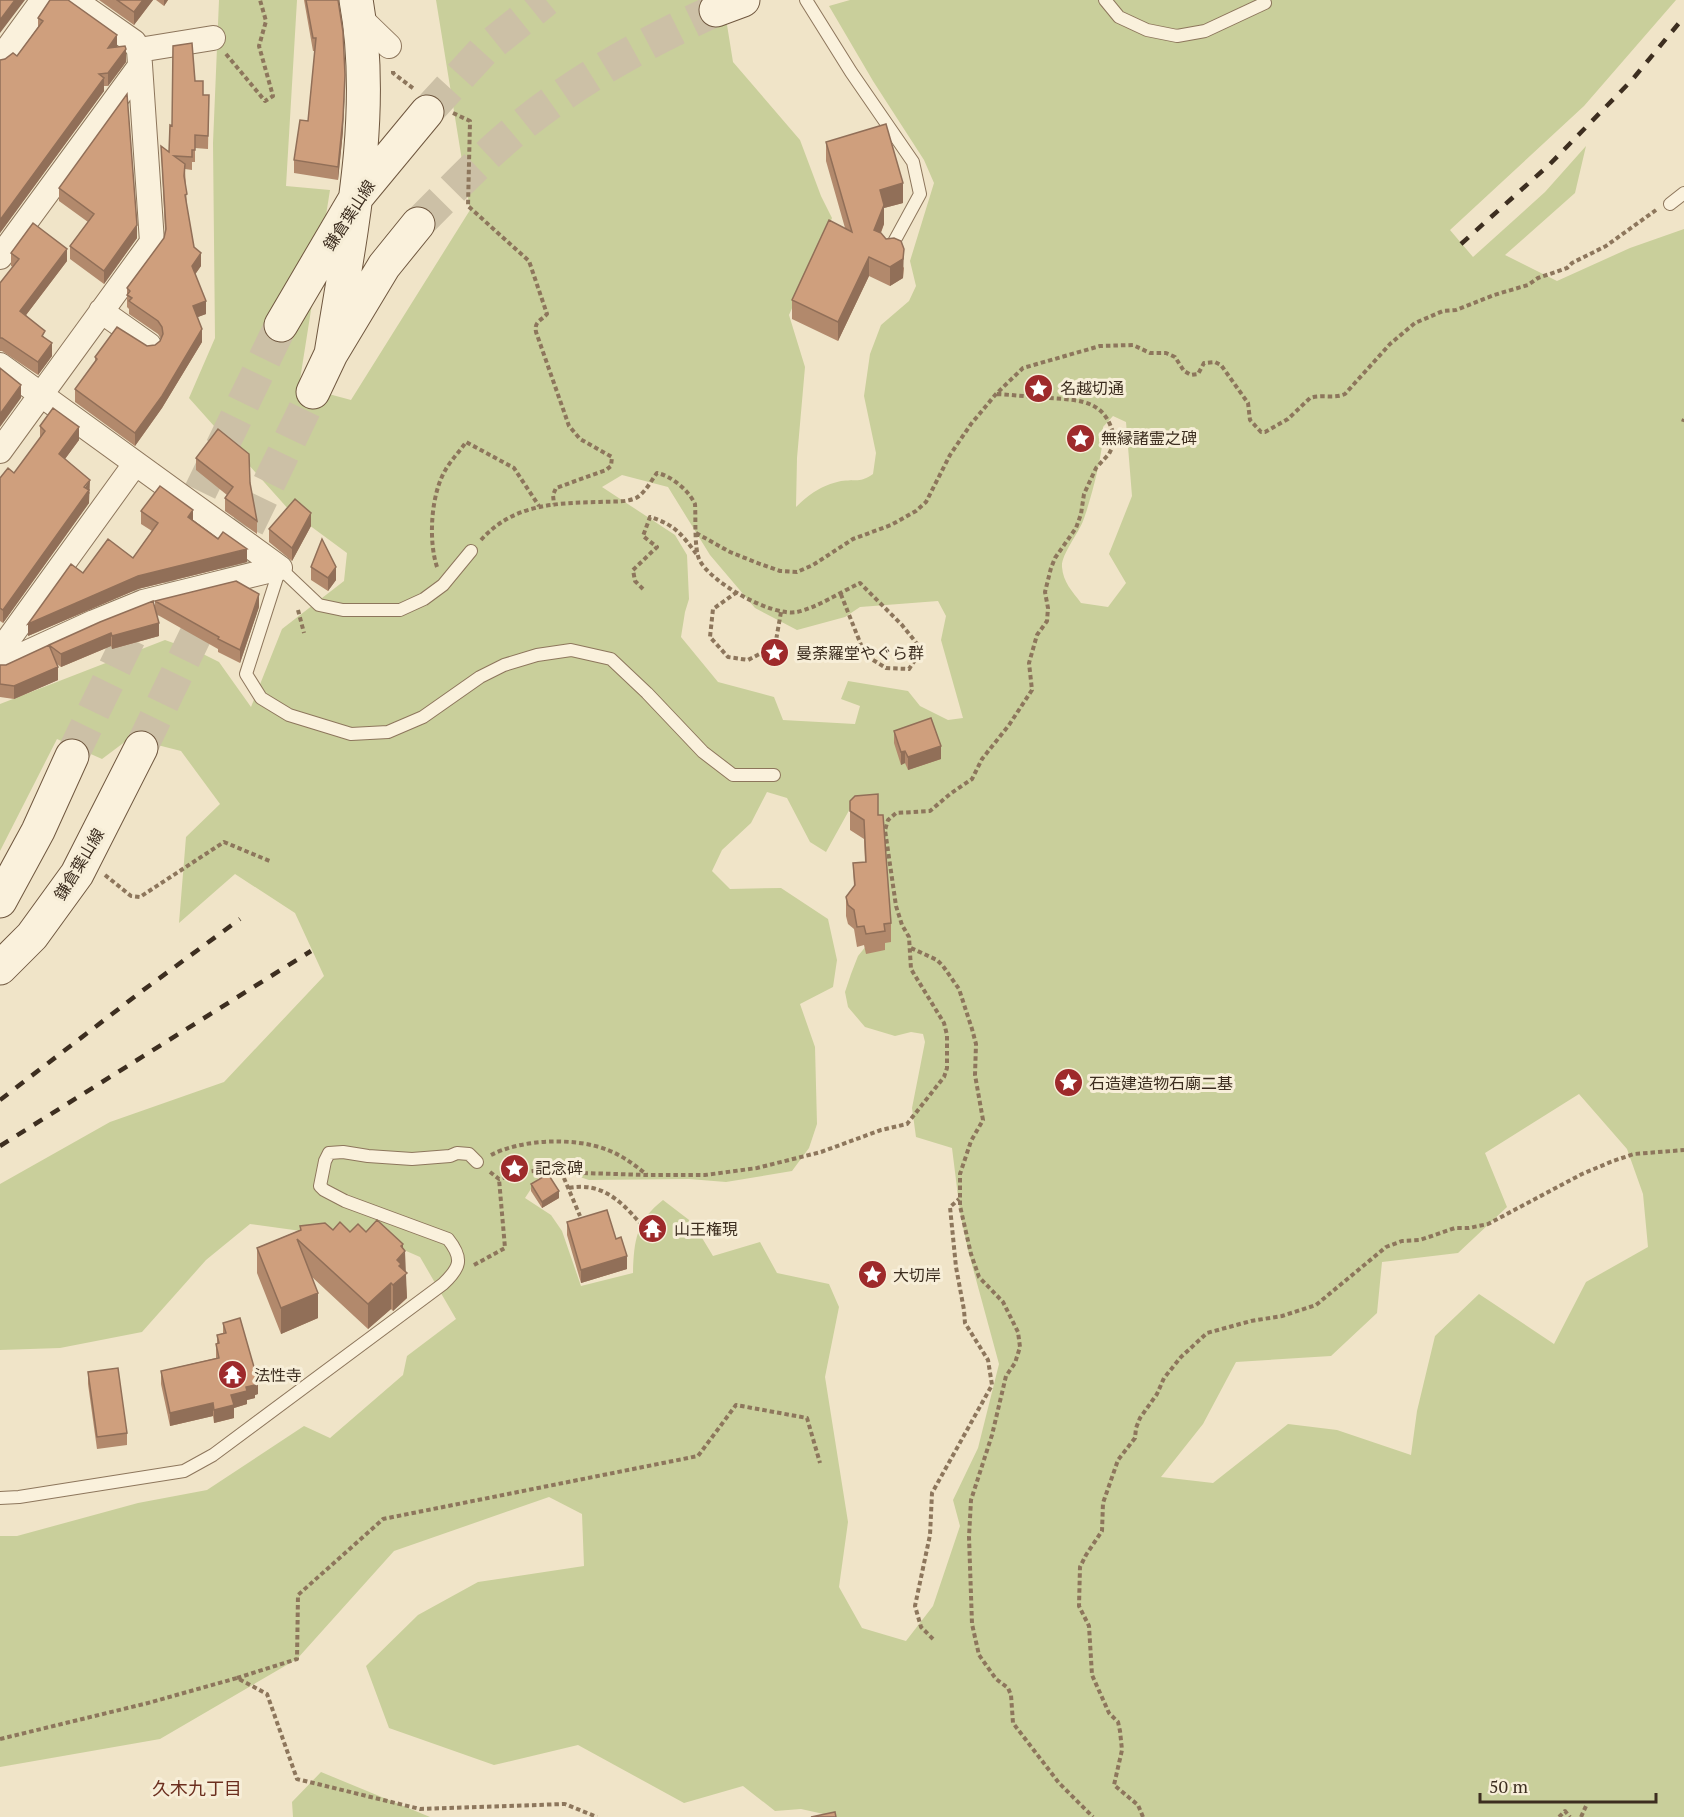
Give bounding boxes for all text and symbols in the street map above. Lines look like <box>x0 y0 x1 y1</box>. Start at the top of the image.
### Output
street label: 鎌倉葉山線 <box>318 175 380 255</box>
place icon: 名越切通 <box>1023 372 1055 404</box>
place label: 名越切通 <box>1060 377 1124 399</box>
place icon: 無縁諸霊之碑 <box>1064 422 1096 454</box>
place label: 無縁諸霊之碑 <box>1101 427 1197 449</box>
place icon: 曼荼羅堂やぐら群 <box>759 637 791 669</box>
place label: 曼荼羅堂やぐら群 <box>796 642 924 664</box>
street label: 鎌倉葉山線 <box>49 824 109 904</box>
place icon: 石造建造物石廟二基 <box>1052 1067 1084 1099</box>
place label: 石造建造物石廟二基 <box>1089 1072 1233 1094</box>
place icon: 記念碑 <box>498 1152 530 1184</box>
place label: 記念碑 <box>535 1157 583 1179</box>
temple icon: 山王権現 <box>637 1213 669 1245</box>
place label: 山王権現 <box>674 1218 738 1240</box>
place icon: 大切岸 <box>856 1259 888 1291</box>
place label: 大切岸 <box>893 1264 941 1286</box>
temple icon: 法性寺 <box>217 1359 249 1391</box>
place label: 法性寺 <box>254 1364 302 1386</box>
scale bar <box>1480 1766 1656 1804</box>
text: 50 m <box>1489 1774 1529 1798</box>
district label: 久木九丁目 <box>152 1776 242 1800</box>

